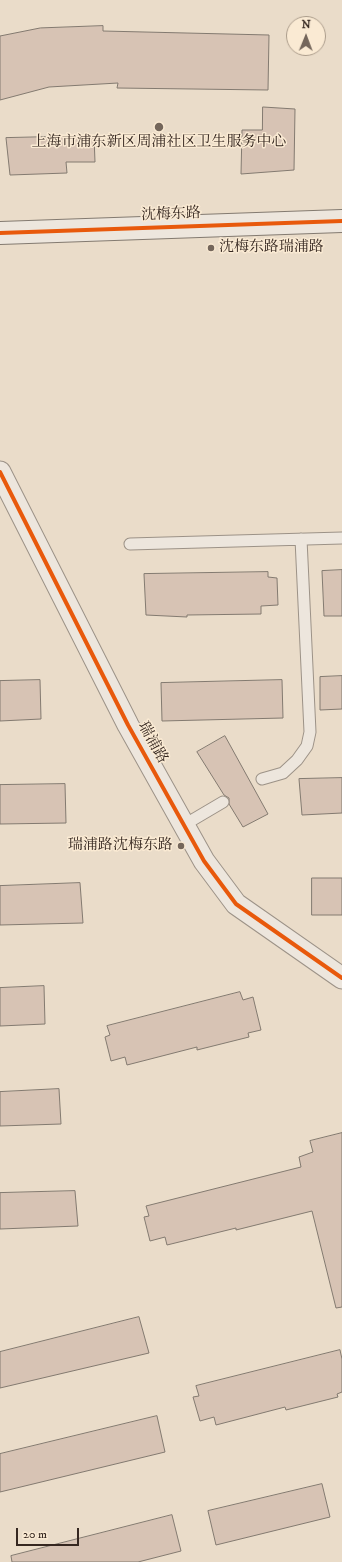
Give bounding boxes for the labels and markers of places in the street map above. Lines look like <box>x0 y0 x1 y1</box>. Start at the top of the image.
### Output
marker: 上海市浦东新区周浦社区卫生服务中心 <box>153 121 165 133</box>
place label: 上海市浦东新区周浦社区卫生服务中心 <box>32 134 286 152</box>
place label: 沈梅东路瑞浦路 <box>219 239 324 257</box>
marker: 沈梅东路瑞浦路 <box>206 243 216 253</box>
place label: 瑞浦路沈梅东路 <box>68 837 173 855</box>
marker: 瑞浦路沈梅东路 <box>176 841 186 851</box>

